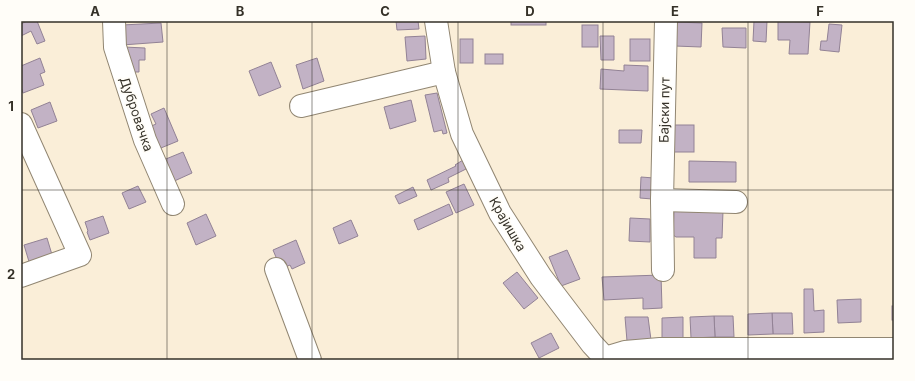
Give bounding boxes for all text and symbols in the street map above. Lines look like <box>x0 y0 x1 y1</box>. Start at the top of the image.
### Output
text: A <box>90 3 100 19</box>
text: B <box>236 3 245 19</box>
text: C <box>380 3 390 19</box>
text: D <box>525 3 535 19</box>
text: E <box>671 3 679 19</box>
text: F <box>816 3 824 19</box>
street label: Дубровачка <box>117 75 157 153</box>
street label: Бајски пут <box>655 77 673 143</box>
text: 1 <box>8 98 14 114</box>
street label: Крајишка <box>486 194 530 254</box>
text: 2 <box>7 266 15 282</box>

